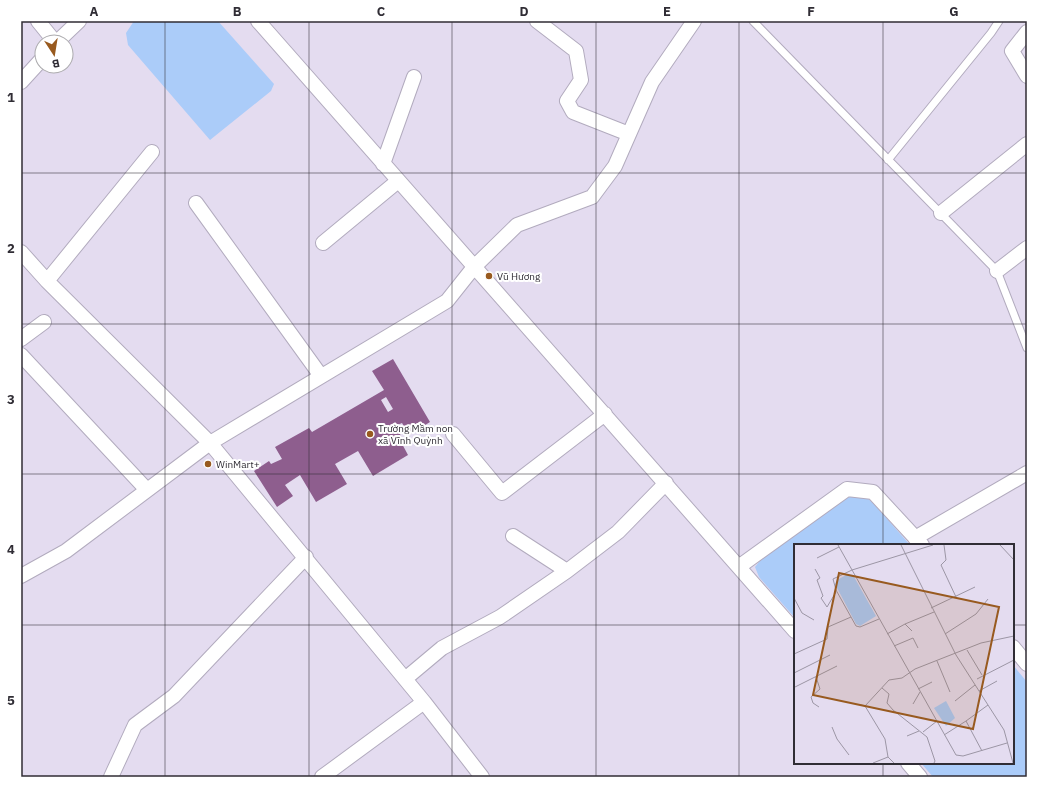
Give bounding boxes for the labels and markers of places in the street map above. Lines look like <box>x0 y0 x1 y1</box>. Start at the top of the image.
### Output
place label: Vũ Hương <box>497 270 541 283</box>
marker: Vũ Hương <box>484 271 494 281</box>
place label: Trường Mầm non xã Vĩnh Quỳnh <box>378 422 453 447</box>
marker: Trường Mầm non xã Vĩnh Quỳnh <box>365 429 375 439</box>
place label: WinMart+ <box>216 458 260 471</box>
marker: WinMart+ <box>203 459 213 469</box>

